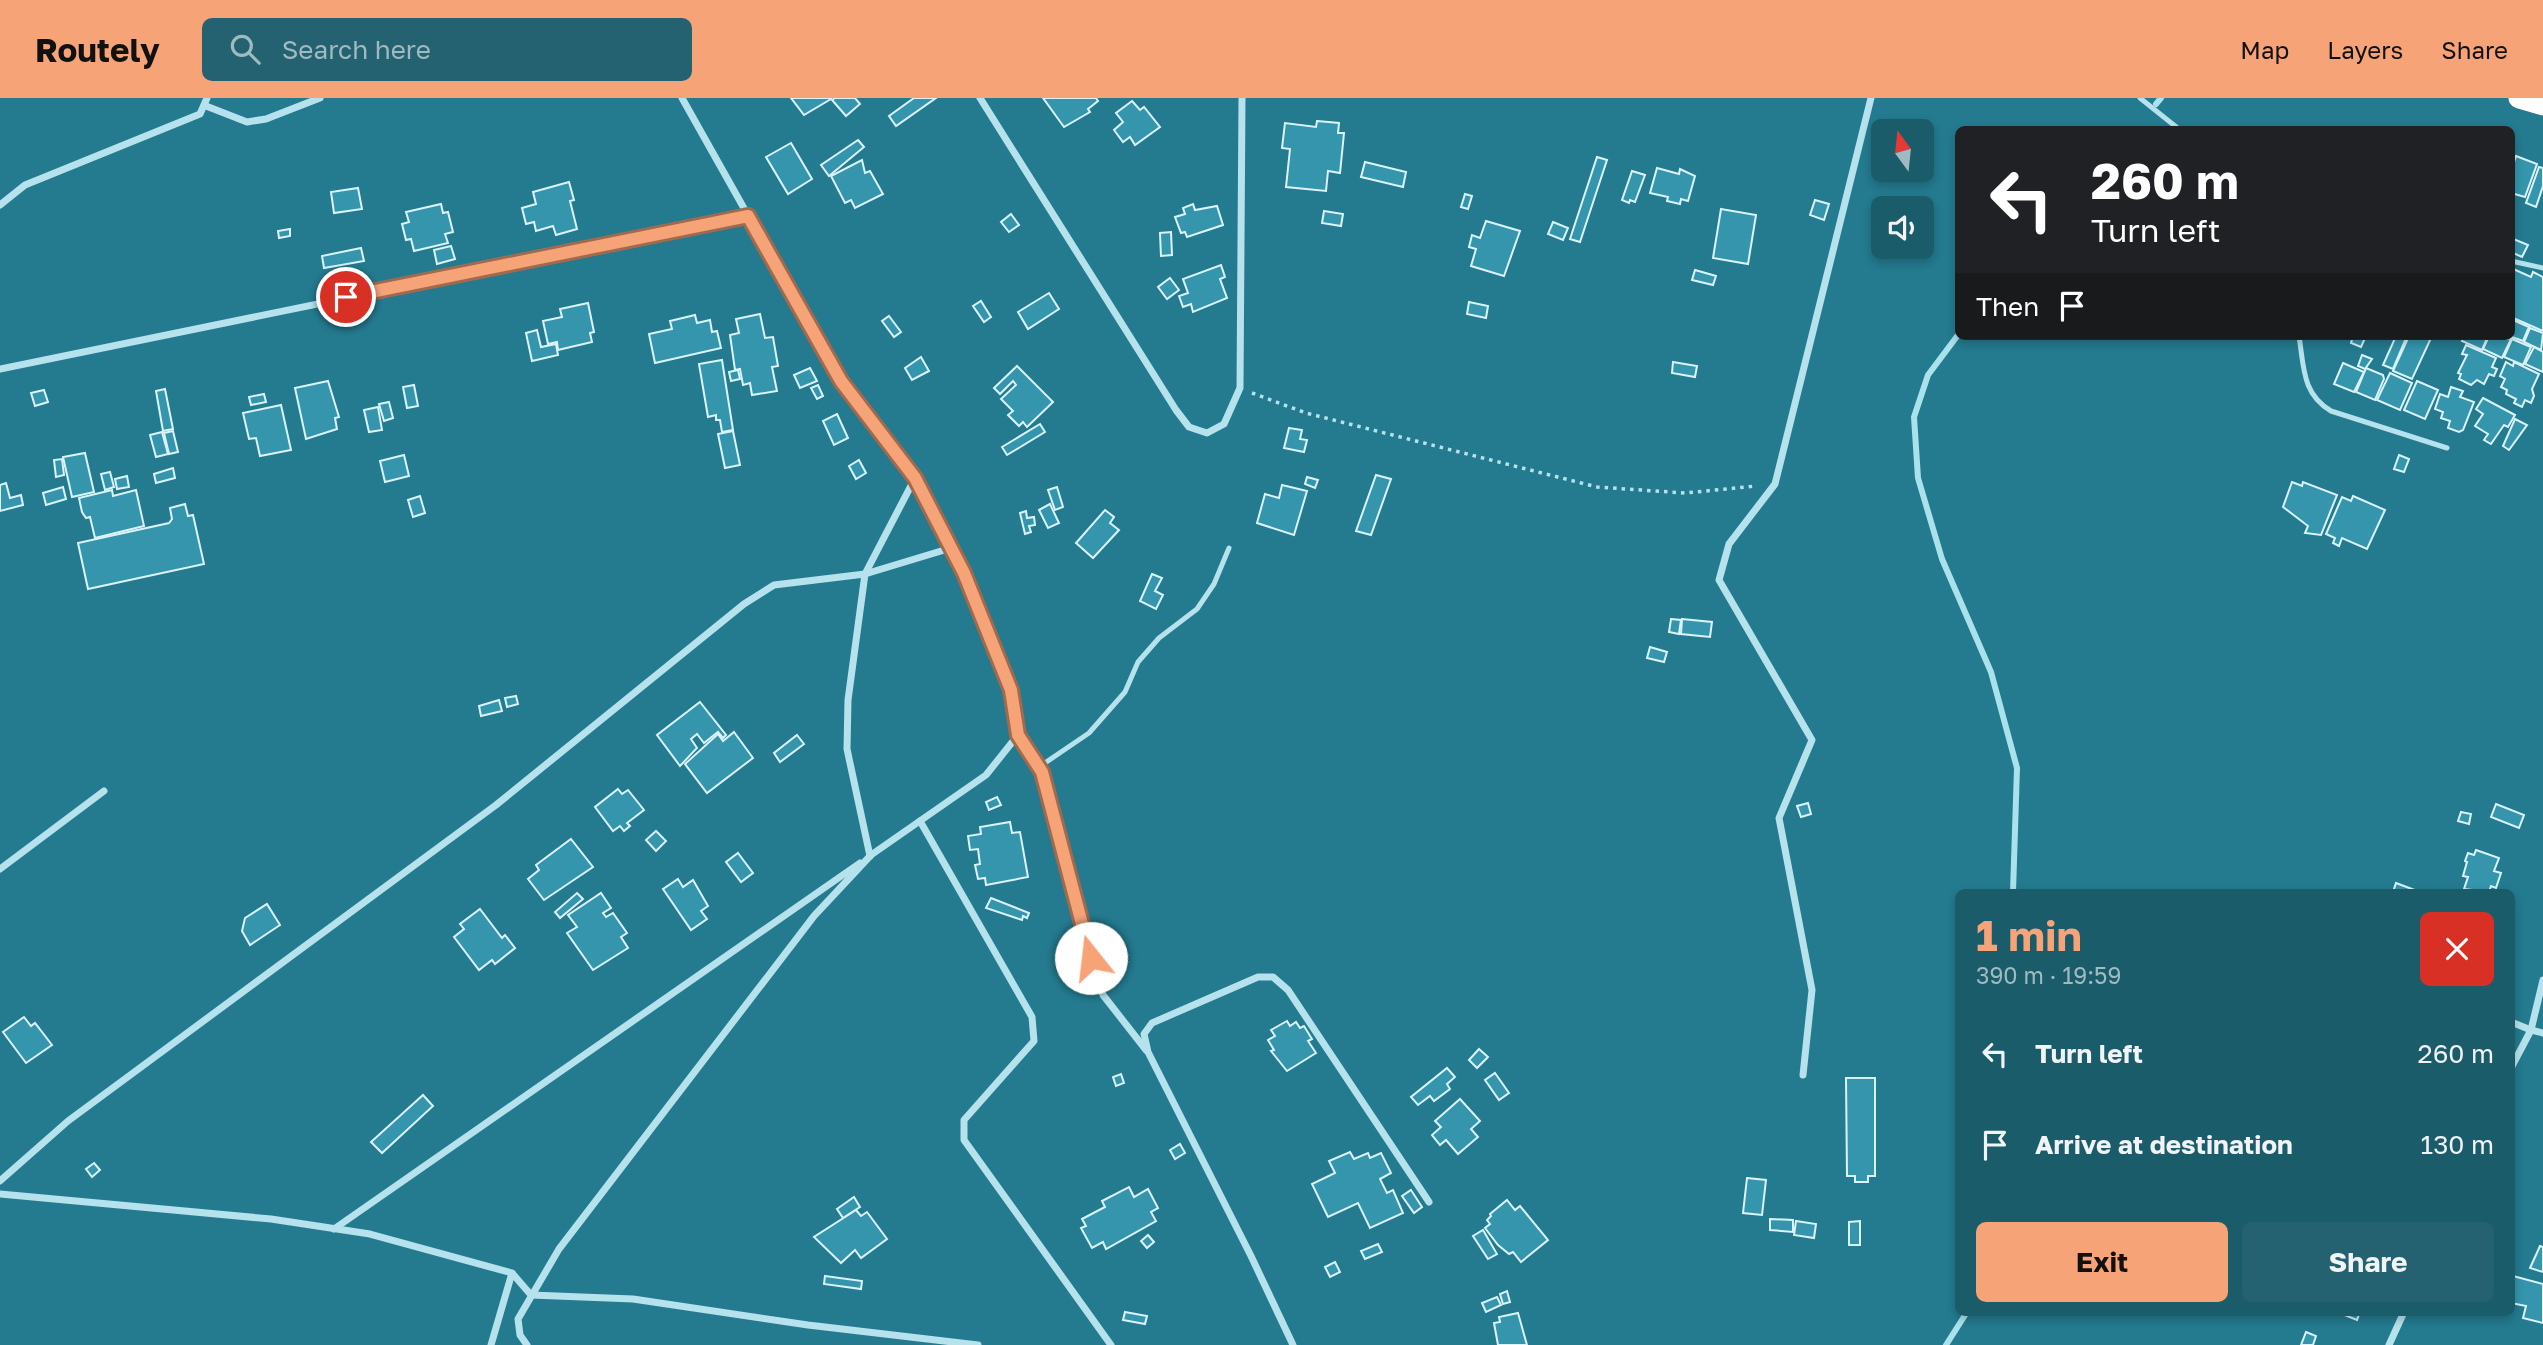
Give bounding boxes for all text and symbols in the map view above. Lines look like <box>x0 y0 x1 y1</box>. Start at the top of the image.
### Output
search box <box>202 18 692 81</box>
text: Routely <box>35 30 160 69</box>
icon: search <box>226 30 264 68</box>
text: Search here <box>282 34 431 65</box>
text: Map <box>2240 35 2289 64</box>
text: Layers <box>2327 35 2403 64</box>
text: Share <box>2441 35 2508 64</box>
north arrow <box>1871 119 1934 182</box>
map controls <box>1871 119 1934 259</box>
text: 260 m <box>2091 151 2239 210</box>
icon: left <box>1976 154 2067 245</box>
button: sound <box>1871 196 1934 259</box>
text: Turn left <box>2091 211 2220 249</box>
pin <box>316 267 376 327</box>
icon: arrive <box>327 278 365 316</box>
icon: arrive <box>2053 287 2091 325</box>
text: Then <box>1976 291 2039 322</box>
text: 1 min <box>1976 910 2082 960</box>
button: close <box>2420 912 2494 986</box>
position arrow <box>1054 921 1128 995</box>
text: 390 m · 19:59 <box>1976 961 2121 989</box>
icon: left <box>1976 1035 2014 1073</box>
text: Turn left <box>2035 1038 2143 1069</box>
text: 260 m <box>2418 1038 2494 1069</box>
icon: arrive <box>1976 1126 2014 1164</box>
text: Arrive at destination <box>2035 1129 2293 1160</box>
text: 130 m <box>2421 1129 2494 1160</box>
button: Exit <box>1976 1222 2228 1302</box>
button: Share <box>2242 1222 2494 1302</box>

